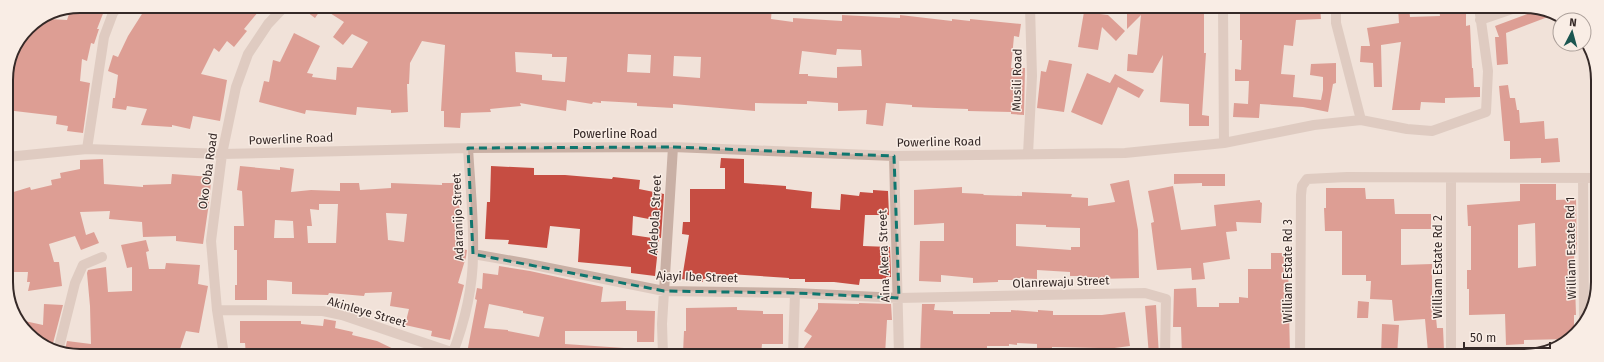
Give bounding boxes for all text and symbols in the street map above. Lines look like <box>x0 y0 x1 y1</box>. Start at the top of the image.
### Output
north arrow <box>1552 12 1592 52</box>
text: N <box>1569 16 1577 29</box>
street label: Musili Road <box>1009 48 1025 112</box>
street label: Powerline Road <box>573 127 657 141</box>
street label: Powerline Road <box>248 131 334 147</box>
street label: Oko Oba Road <box>196 132 220 210</box>
street label: Powerline Road <box>897 134 981 150</box>
street label: Adaranijo Street <box>449 172 467 261</box>
street label: Adebola Street <box>646 174 664 256</box>
street label: William Estate Rd 1 <box>1563 196 1579 300</box>
street label: Aina Akera Street <box>875 209 893 303</box>
street label: William Estate Rd 2 <box>1431 215 1445 319</box>
street label: William Estate Rd 3 <box>1281 219 1295 323</box>
street label: Ajayi Ibe Street <box>656 269 739 285</box>
street label: Olanrewaju Street <box>1012 273 1110 291</box>
street label: Akinleye Street <box>326 294 409 330</box>
scale bar <box>1464 324 1550 350</box>
text: 50 m <box>1470 331 1496 345</box>

